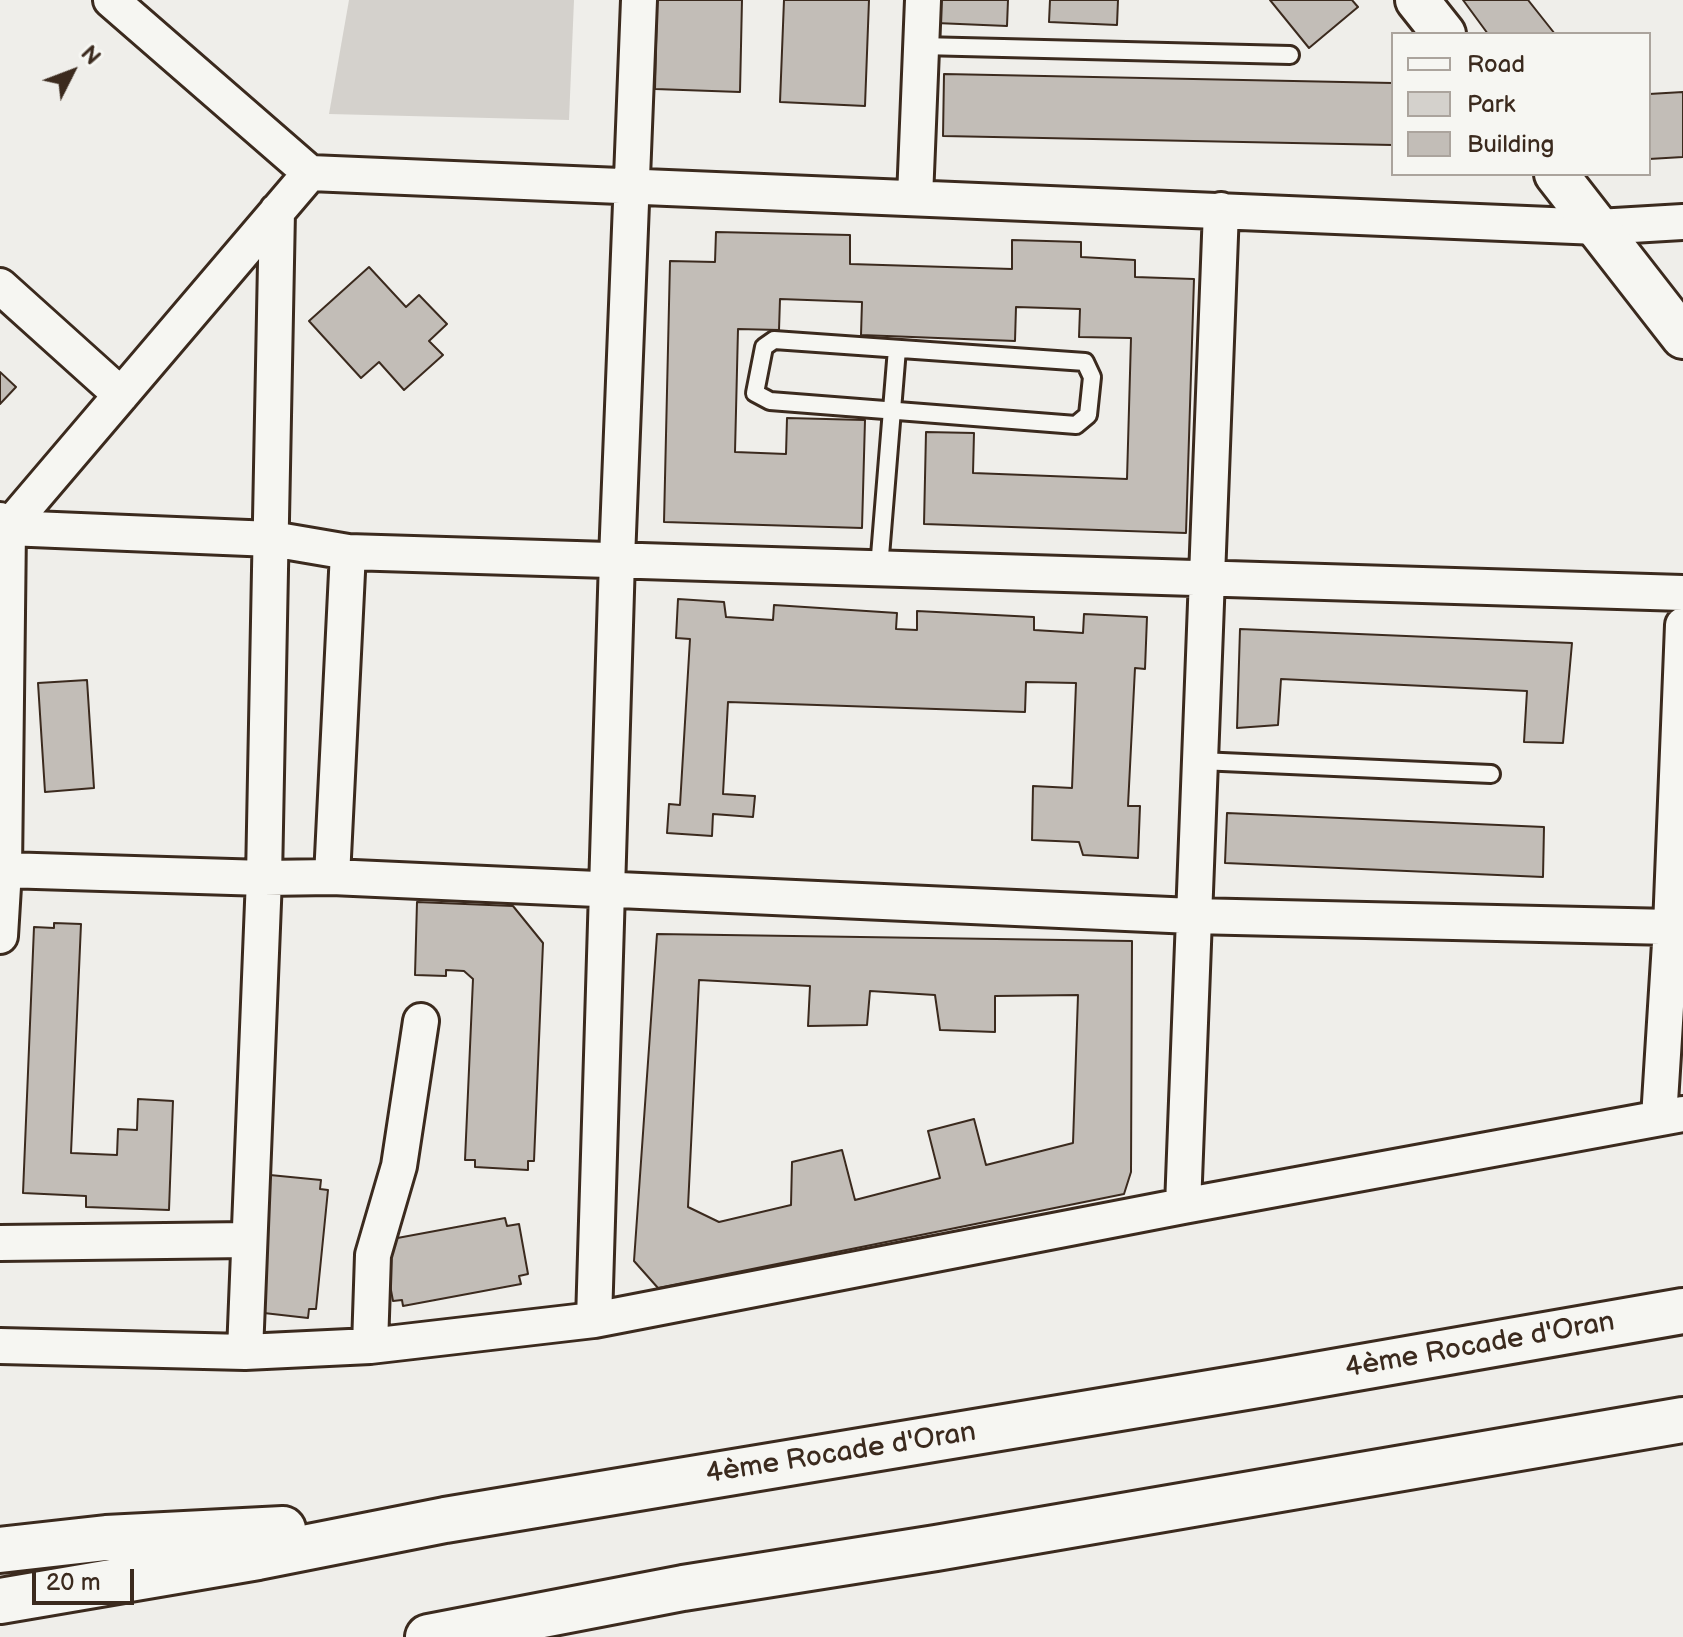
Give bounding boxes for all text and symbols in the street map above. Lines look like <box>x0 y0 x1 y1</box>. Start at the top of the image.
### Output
north arrow <box>32 32 112 112</box>
legend <box>1391 32 1651 176</box>
text: N <box>75 40 106 71</box>
text: Road <box>1467 50 1525 79</box>
text: Park <box>1467 90 1515 119</box>
text: Building <box>1467 130 1554 159</box>
street label: 4ème Rocade d'Oran <box>1343 1306 1617 1386</box>
street label: 4ème Rocade d'Oran <box>704 1416 978 1492</box>
scale bar <box>36 1553 138 1603</box>
text: 20 m <box>46 1568 101 1597</box>

